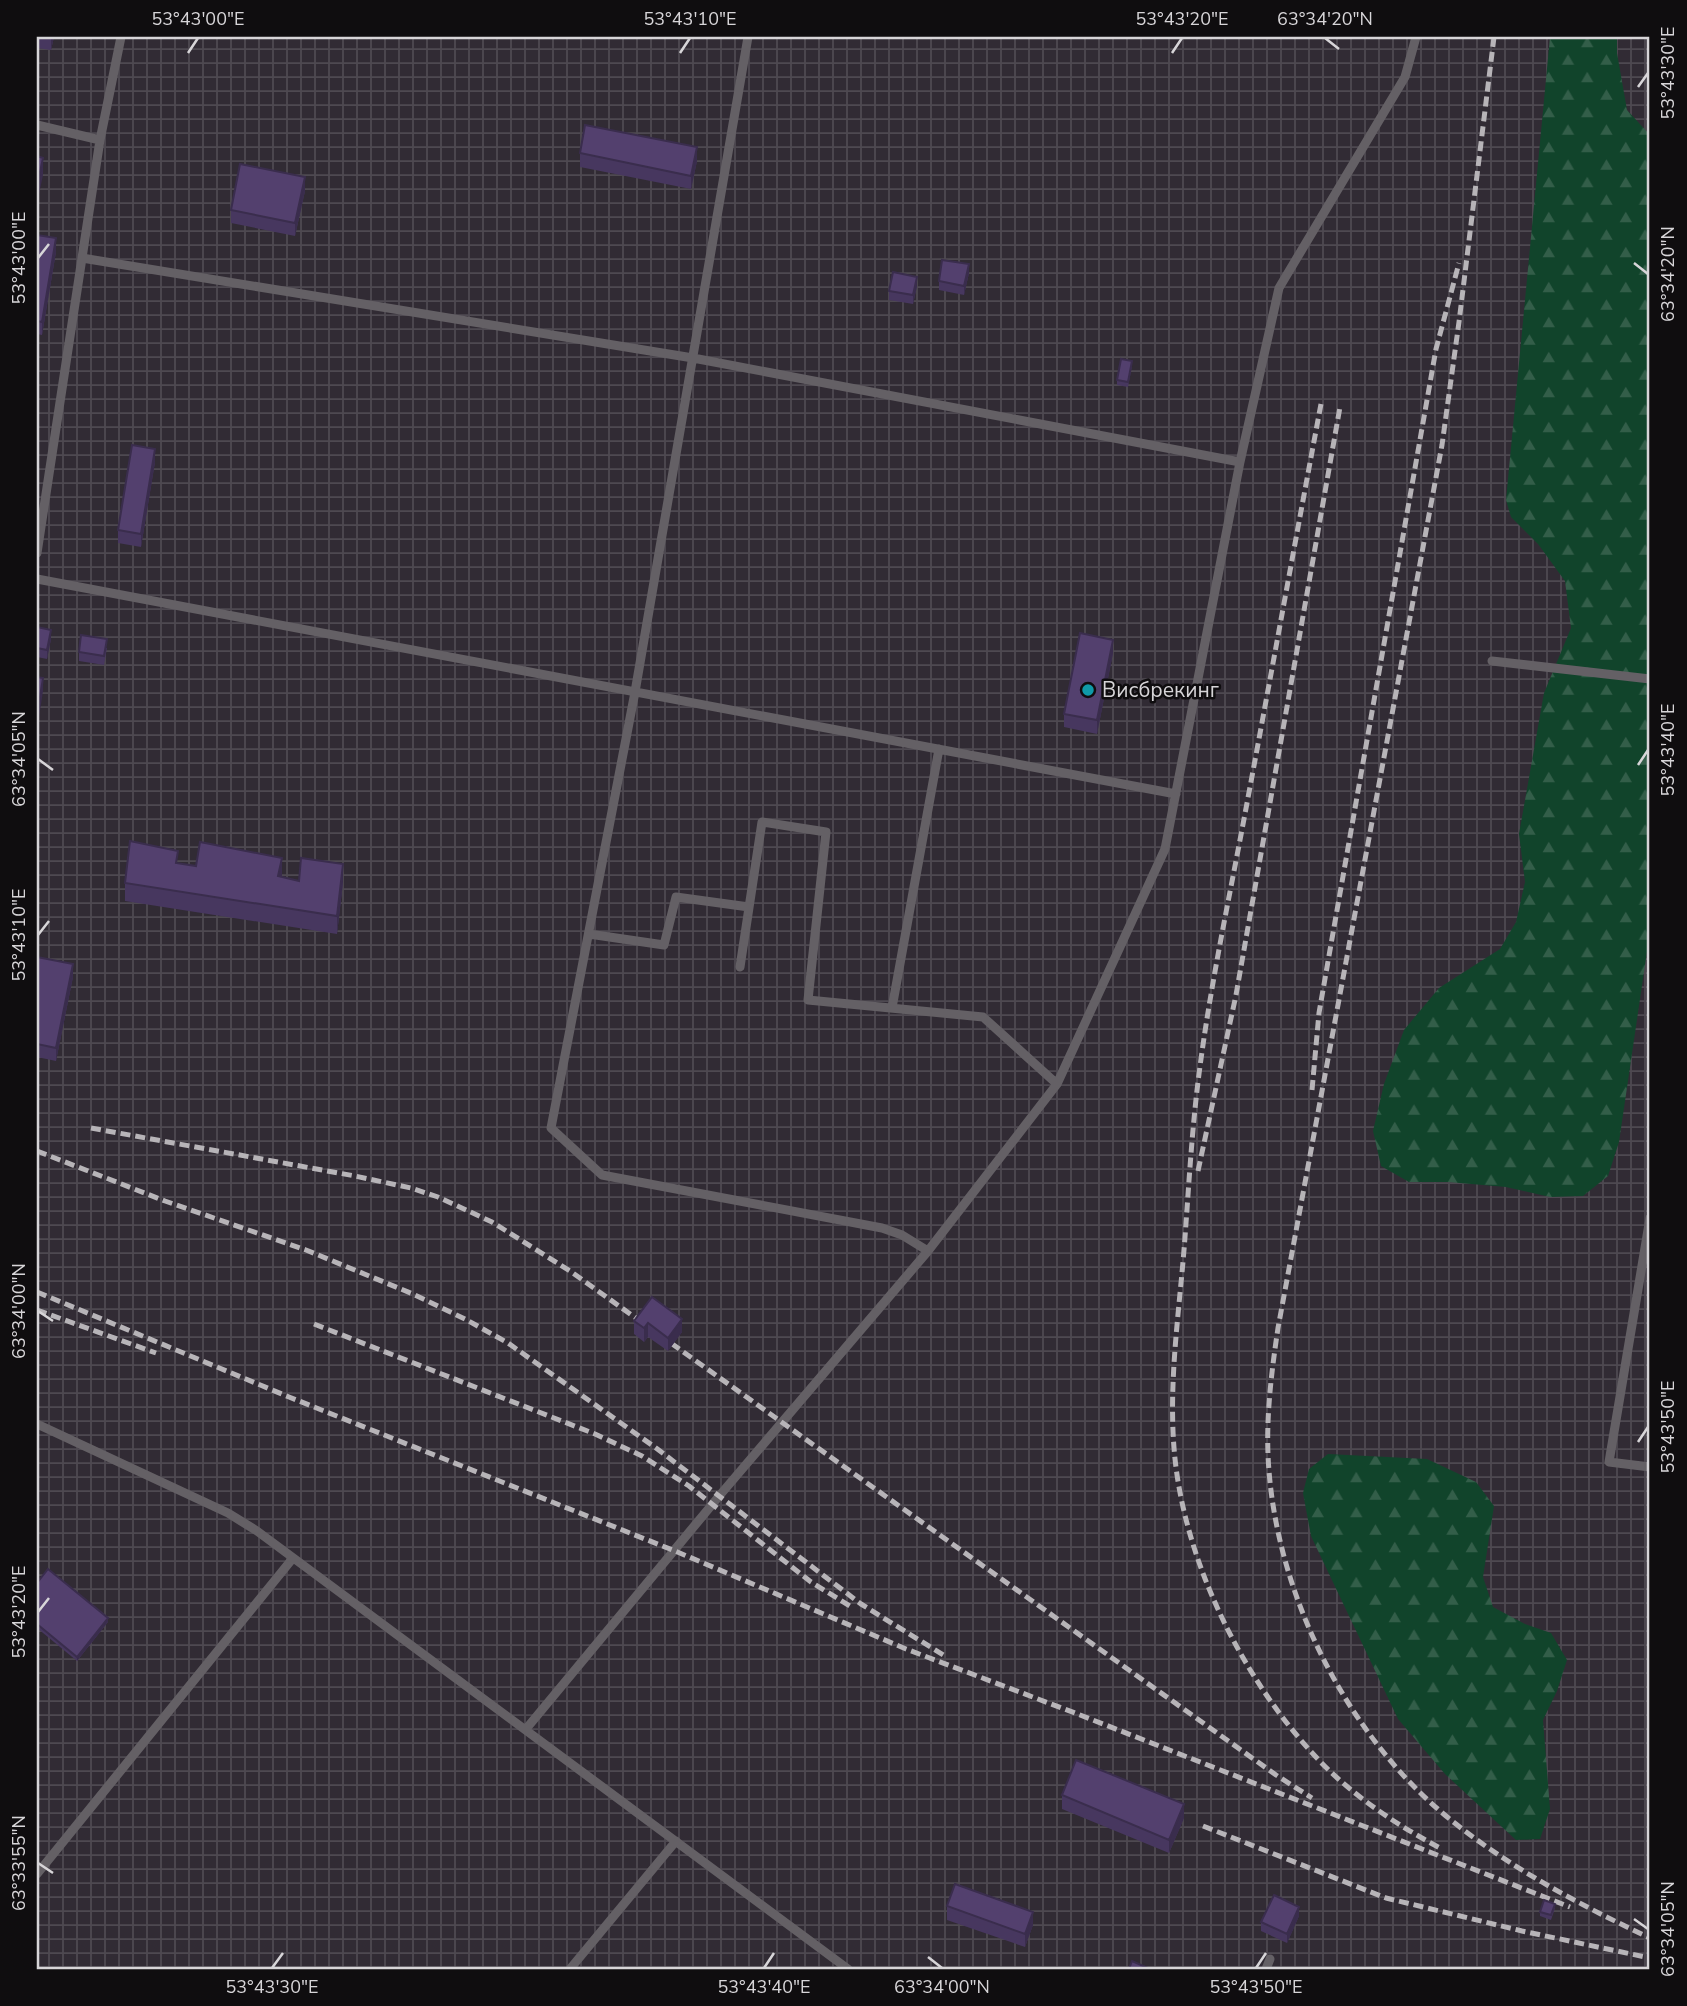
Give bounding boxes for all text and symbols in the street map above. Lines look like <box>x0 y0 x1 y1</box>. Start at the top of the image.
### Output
text: 53°43'00"E <box>152 7 245 31</box>
text: 53°43'10"E <box>644 7 737 31</box>
text: 53°43'20"E <box>1136 7 1229 31</box>
text: 63°34'20"N <box>1277 7 1373 31</box>
text: 53°43'30"E <box>1656 27 1680 120</box>
text: 53°43'00"E <box>7 212 31 305</box>
text: 63°34'20"N <box>1656 226 1680 322</box>
place label: Висбрекинг <box>1102 676 1219 704</box>
marker: Висбрекинг <box>1080 682 1096 698</box>
text: 53°43'40"E <box>1656 704 1680 797</box>
text: 63°34'05"N <box>7 711 31 807</box>
text: 53°43'10"E <box>7 889 31 982</box>
text: 63°34'00"N <box>7 1263 31 1359</box>
text: 53°43'50"E <box>1656 1381 1680 1474</box>
text: 53°43'20"E <box>7 1566 31 1659</box>
text: 63°33'55"N <box>7 1815 31 1911</box>
text: 63°34'05"N <box>1656 1881 1680 1977</box>
text: 53°43'30"E <box>226 1975 319 1999</box>
text: 53°43'40"E <box>718 1975 811 1999</box>
text: 63°34'00"N <box>894 1975 990 1999</box>
text: 53°43'50"E <box>1210 1975 1303 1999</box>

